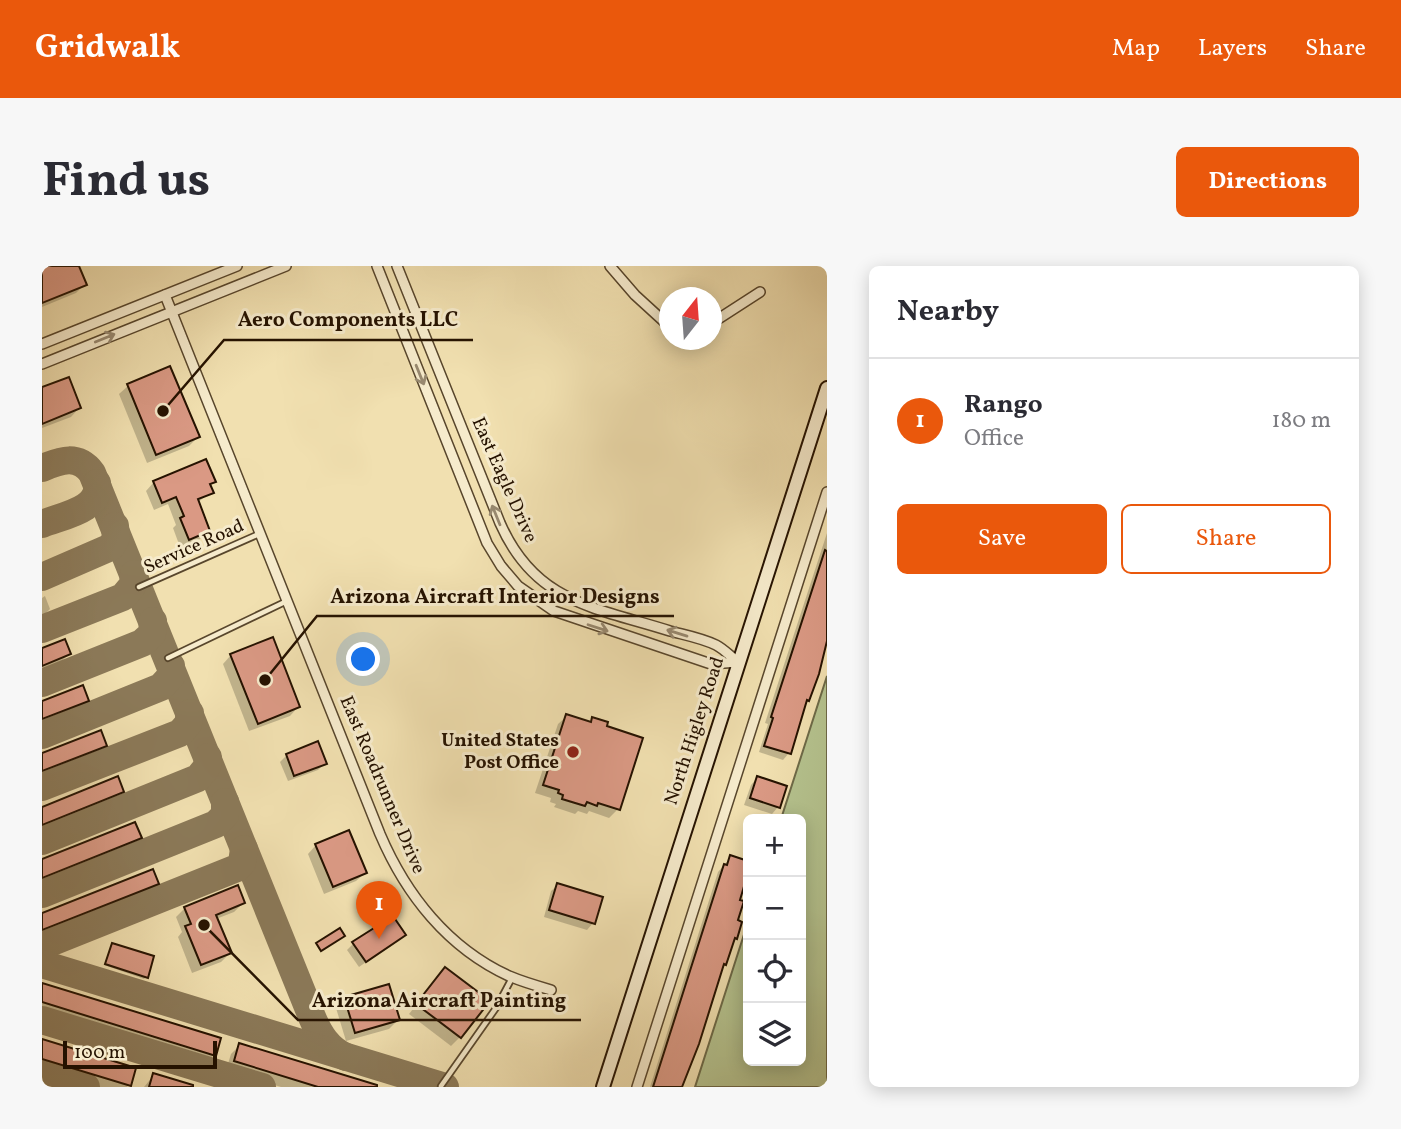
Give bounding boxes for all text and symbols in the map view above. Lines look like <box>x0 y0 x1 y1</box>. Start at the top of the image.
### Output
text: Gridwalk <box>35 26 180 72</box>
text: Map <box>1112 32 1160 66</box>
text: Layers <box>1198 32 1267 66</box>
text: Share <box>1305 32 1366 66</box>
button: Directions <box>1176 147 1359 217</box>
text: Find us <box>42 148 210 217</box>
north arrow <box>659 287 722 350</box>
text: Nearby <box>897 291 999 333</box>
callout: Aero Components LLC <box>224 298 473 340</box>
text: Aero Components LLC <box>238 306 458 335</box>
one-way arrow <box>94 331 116 344</box>
one-way arrow <box>415 364 428 385</box>
text: Rango <box>964 387 1043 423</box>
text: 1 <box>915 405 925 437</box>
text: 180 m <box>1272 405 1331 437</box>
street label: East Eagle Drive <box>465 413 543 547</box>
text: Office <box>964 423 1024 455</box>
one-way arrow <box>489 504 502 526</box>
button: Save <box>897 504 1107 574</box>
button: Share <box>1121 504 1331 574</box>
street label: Service Road <box>140 513 248 581</box>
callout: Arizona Aircraft Interior Designs <box>317 574 674 616</box>
text: Arizona Aircraft Interior Designs <box>330 583 660 612</box>
one-way arrow <box>587 622 609 635</box>
one-way arrow <box>666 625 688 638</box>
your location <box>346 642 380 676</box>
street label: North Higley Road <box>659 653 731 809</box>
street label: East Roadrunner Drive <box>333 692 431 878</box>
place label: United States Post Office <box>441 728 559 776</box>
marker: United States Post Office <box>565 744 581 760</box>
map controls <box>743 814 806 1066</box>
button: + <box>743 814 806 877</box>
button: − <box>743 877 806 940</box>
pin: 1 <box>356 881 402 939</box>
button: locate <box>743 940 806 1003</box>
callout: Arizona Aircraft Painting <box>298 978 581 1020</box>
text: Arizona Aircraft Painting <box>312 987 566 1016</box>
button: layers <box>743 1003 806 1066</box>
scale bar <box>63 1038 217 1070</box>
text: 100 m <box>74 1040 125 1066</box>

